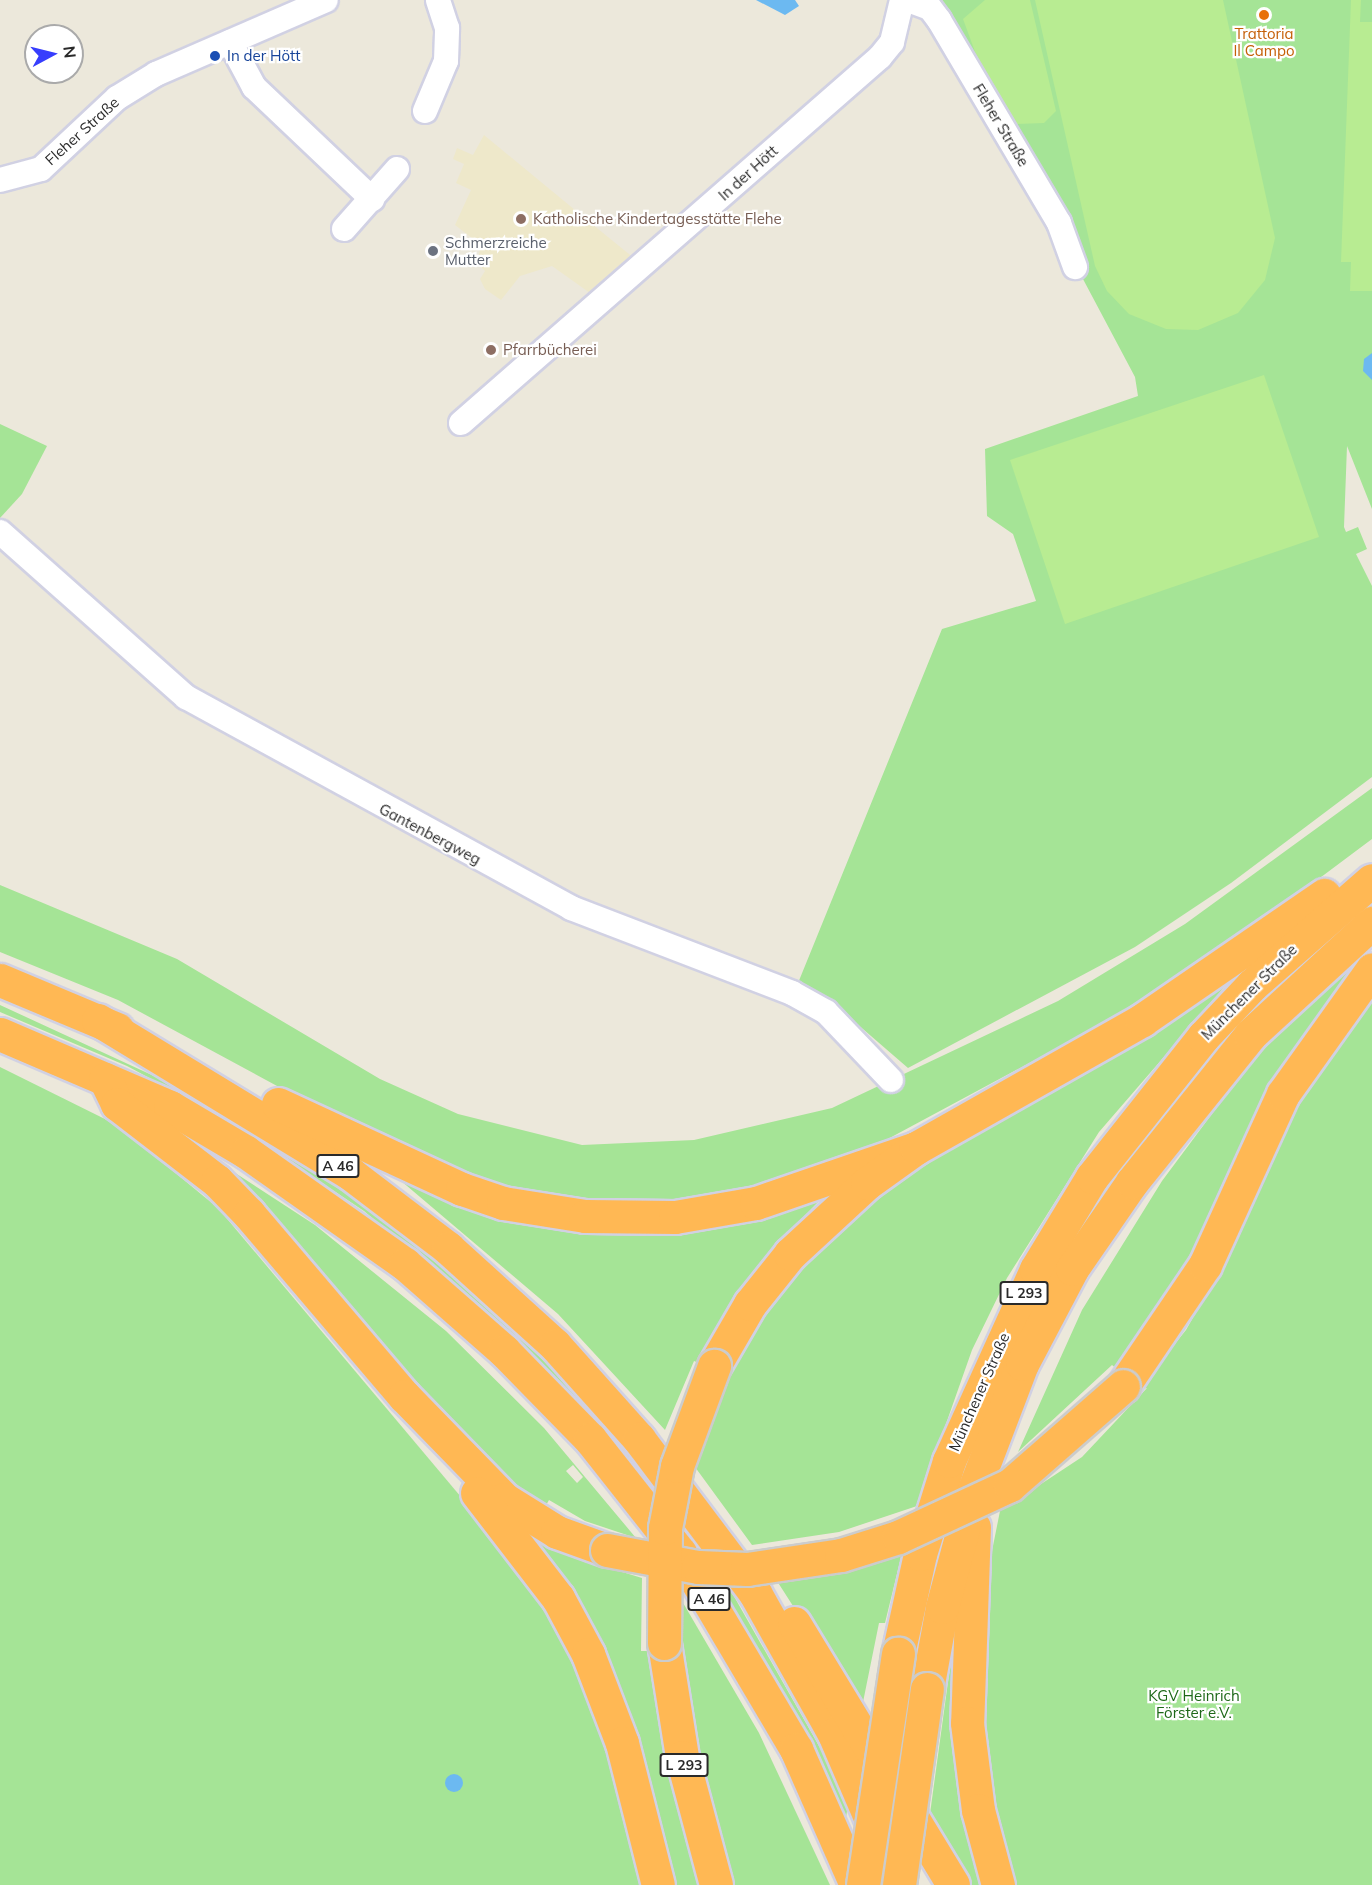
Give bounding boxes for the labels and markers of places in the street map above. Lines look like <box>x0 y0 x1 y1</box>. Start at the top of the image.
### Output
marker: Trattoria Il Campo <box>1257 8 1271 22</box>
place label: Trattoria Il Campo <box>1233 24 1295 59</box>
place label: In der Hött <box>227 47 300 65</box>
marker: In der Hött <box>208 49 222 63</box>
place label: Katholische Kindertagesstätte Flehe <box>533 210 782 228</box>
marker: Katholische Kindertagesstätte Flehe <box>514 212 528 226</box>
place label: Schmerzreiche Mutter <box>445 233 547 268</box>
marker: Schmerzreiche Mutter <box>426 244 440 258</box>
place label: Pfarrbücherei <box>503 341 597 359</box>
marker: Pfarrbücherei <box>484 343 498 357</box>

